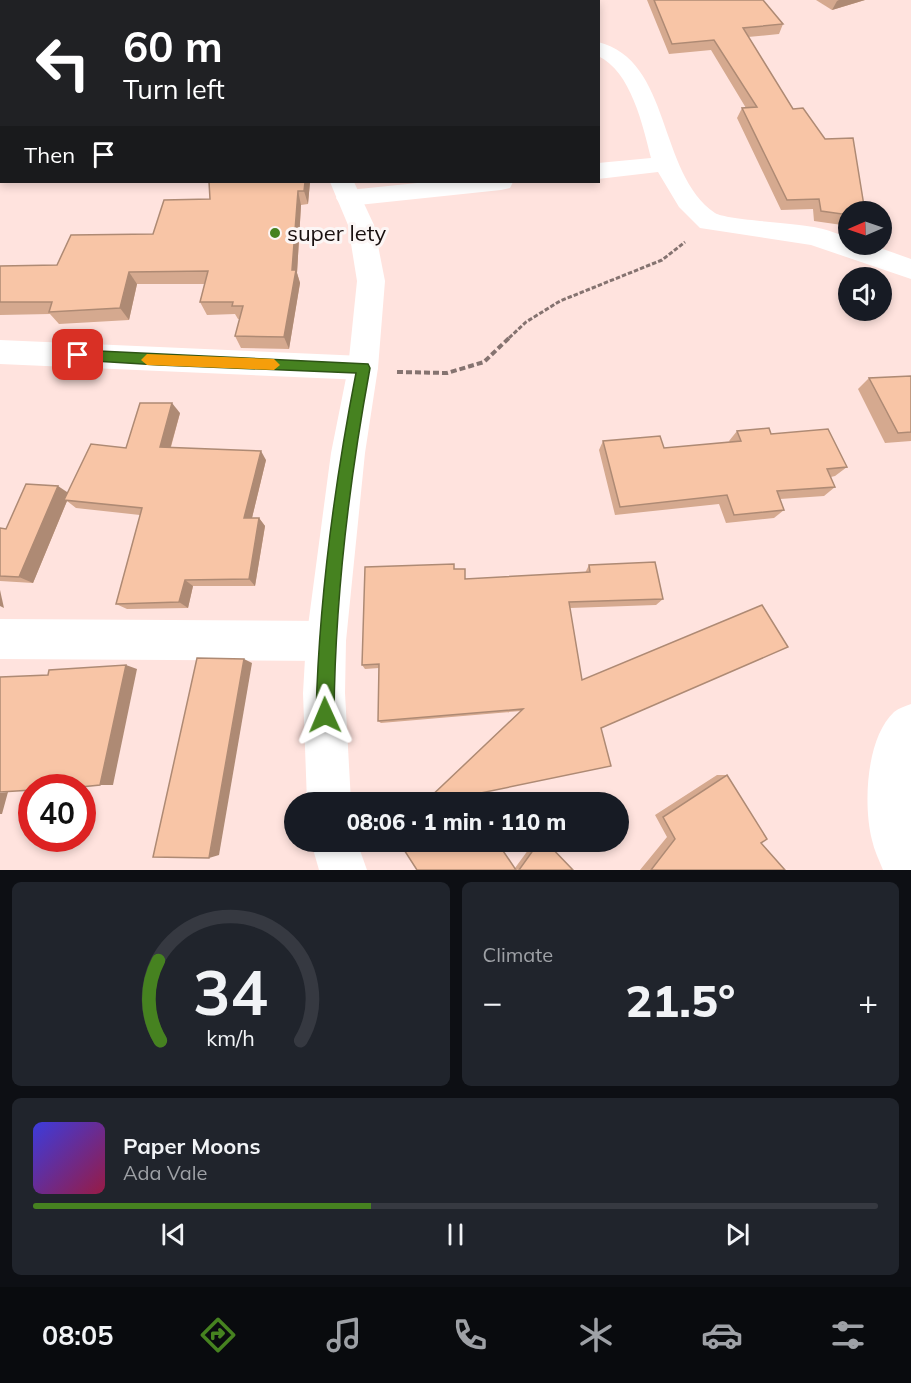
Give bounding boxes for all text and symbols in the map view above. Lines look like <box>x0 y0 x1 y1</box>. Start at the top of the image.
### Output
text: 60 m <box>123 20 223 73</box>
icon: left <box>24 24 102 102</box>
text: Turn left <box>123 72 225 106</box>
icon: arrive <box>87 138 120 171</box>
text: Then <box>24 141 75 169</box>
north arrow <box>838 201 892 255</box>
map controls <box>838 201 892 321</box>
place label: super lety <box>287 219 387 247</box>
marker: super lety <box>268 226 282 240</box>
button: sound <box>838 267 892 321</box>
pin <box>52 329 103 380</box>
icon: arrive <box>61 338 94 371</box>
position arrow <box>293 683 357 747</box>
speed limit sign: 40 <box>18 774 96 852</box>
text: 08:06 · 1 min · 110 m <box>347 808 566 836</box>
text: Climate <box>483 942 553 967</box>
text: 34 <box>193 952 268 1031</box>
text: 21.5° <box>625 972 735 1028</box>
text: − <box>483 981 502 1022</box>
text: + <box>858 981 878 1022</box>
text: km/h <box>206 1024 255 1051</box>
text: Paper Moons <box>123 1132 261 1160</box>
text: Ada Vale <box>123 1160 207 1185</box>
icon: previous <box>157 1218 190 1251</box>
icon: pause <box>439 1218 472 1251</box>
icon: next <box>721 1218 754 1251</box>
icon: directions <box>197 1314 239 1356</box>
icon: music <box>323 1314 365 1356</box>
icon: phone <box>449 1314 491 1356</box>
icon: climate <box>575 1314 617 1356</box>
icon: car <box>701 1314 743 1356</box>
icon: filters <box>827 1314 869 1356</box>
text: 08:05 <box>42 1318 113 1352</box>

